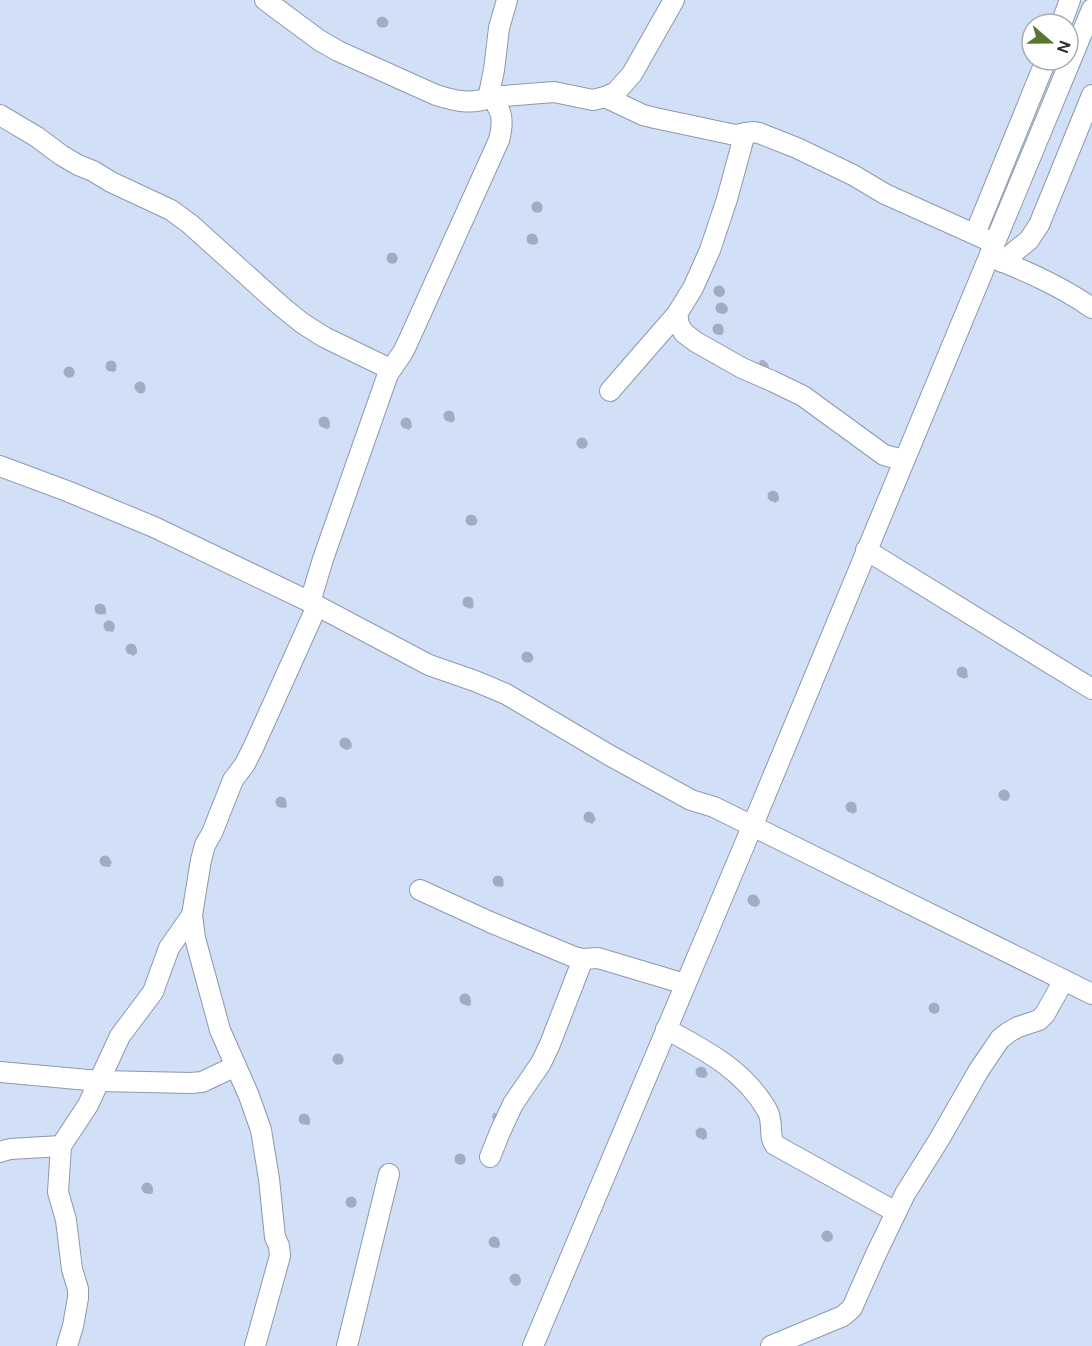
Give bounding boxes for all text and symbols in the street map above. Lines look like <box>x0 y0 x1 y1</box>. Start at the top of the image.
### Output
north arrow <box>1020 12 1080 72</box>
text: N <box>1052 38 1075 56</box>

